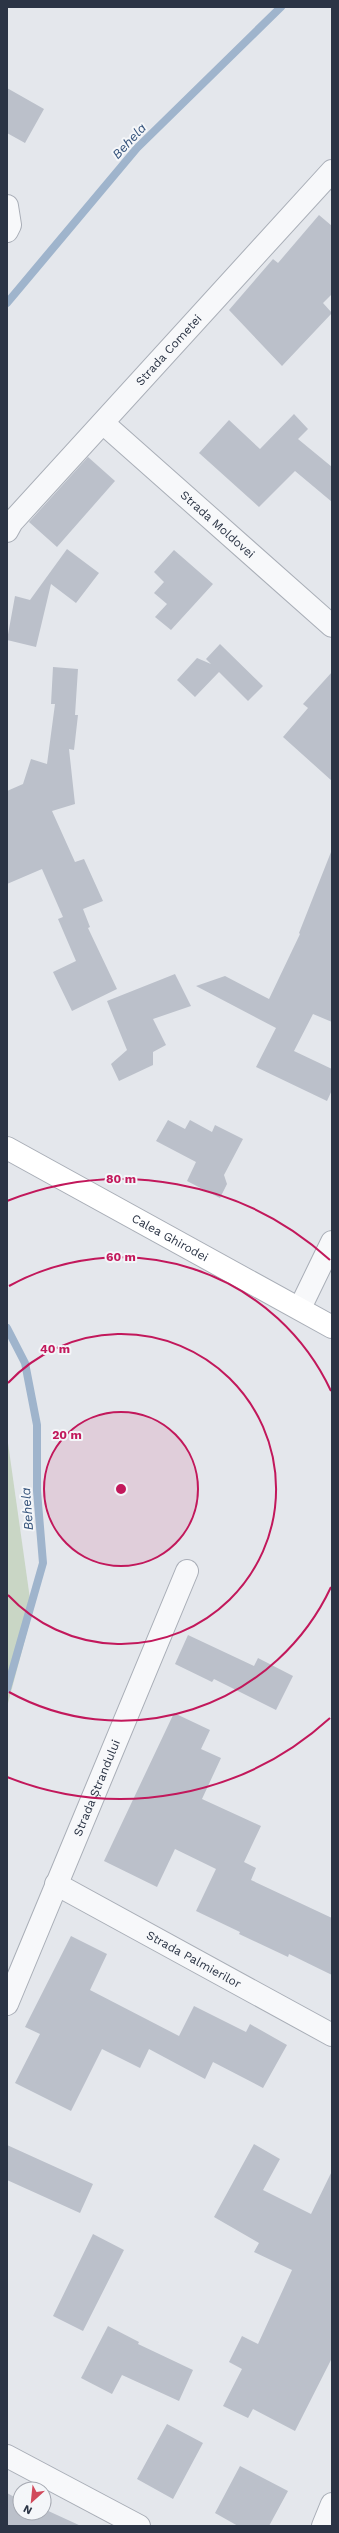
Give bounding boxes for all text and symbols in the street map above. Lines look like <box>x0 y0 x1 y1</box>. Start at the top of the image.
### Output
water label: Behela <box>109 120 149 162</box>
street label: Strada Cometei <box>133 312 205 388</box>
street label: Strada Moldovei <box>177 488 258 561</box>
text: 80 m <box>106 1172 136 1186</box>
street label: Calea Ghirodei <box>129 1211 211 1264</box>
text: 60 m <box>106 1250 136 1264</box>
text: 40 m <box>40 1342 70 1356</box>
text: 20 m <box>52 1428 82 1442</box>
centre of rings <box>114 1482 128 1496</box>
water label: Behela <box>18 1487 36 1531</box>
street label: Strada Ștrandului <box>71 1738 123 1838</box>
street label: Strada Palmierilor <box>144 1928 244 1991</box>
north arrow <box>12 2481 52 2521</box>
text: N <box>21 2502 34 2517</box>

